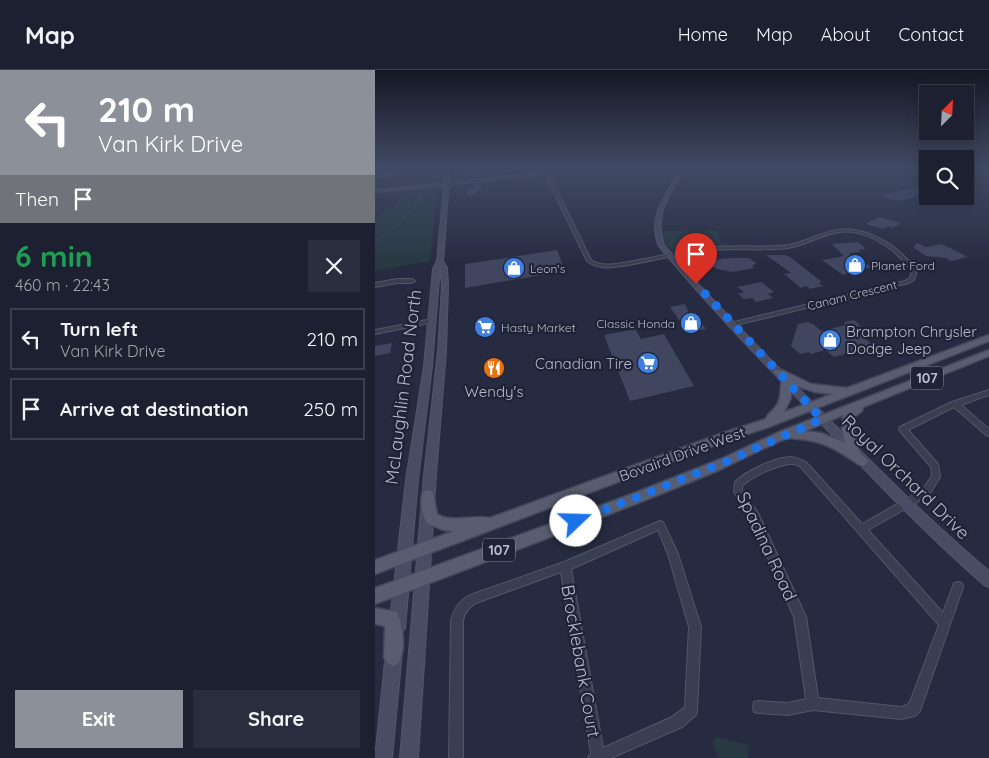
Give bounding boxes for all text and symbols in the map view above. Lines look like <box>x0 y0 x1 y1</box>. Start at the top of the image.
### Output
text: Map <box>25 20 75 50</box>
text: Home <box>678 23 728 46</box>
text: Map <box>756 23 793 46</box>
text: About <box>821 23 871 46</box>
text: Contact <box>899 23 964 46</box>
north arrow <box>919 85 974 140</box>
map controls <box>919 85 974 205</box>
text: 210 m <box>98 87 195 131</box>
icon: left <box>15 90 80 155</box>
text: Van Kirk Drive <box>98 130 243 158</box>
button: search <box>919 150 974 205</box>
icon: arrive <box>69 185 97 213</box>
text: Then <box>15 187 59 211</box>
pin <box>675 233 717 284</box>
text: 6 min <box>15 237 93 275</box>
button: close <box>308 240 360 292</box>
icon: arrive <box>682 240 710 268</box>
shop icon: Planet Ford <box>843 253 867 277</box>
shop icon: Leon's <box>502 256 526 280</box>
place label: Planet Ford <box>871 258 935 273</box>
place label: Leon's <box>530 261 566 276</box>
text: 460 m · 22:43 <box>15 275 110 295</box>
street label: Canam Crescent <box>805 277 899 313</box>
street label: McLaughlin Road North <box>380 288 426 486</box>
shop icon: Classic Honda <box>679 311 703 335</box>
supermarket icon: Hasty Market <box>473 315 497 339</box>
place label: Classic Honda <box>596 316 675 331</box>
text: Turn left <box>60 317 138 341</box>
place label: Hasty Market <box>501 320 576 335</box>
place label: Brampton Chrysler Dodge Jeep <box>846 322 977 358</box>
icon: left <box>17 325 45 353</box>
text: 210 m <box>307 327 358 351</box>
shop icon: Brampton Chrysler Dodge Jeep <box>818 328 842 352</box>
text: Van Kirk Drive <box>60 341 166 361</box>
supermarket icon: Canadian Tire <box>636 351 660 375</box>
place label: Canadian Tire <box>535 354 632 373</box>
restaurant icon: Wendy's <box>482 356 506 380</box>
road number: 107 <box>911 366 943 390</box>
place label: Wendy's <box>465 382 523 401</box>
icon: arrive <box>17 395 45 423</box>
text: Arrive at destination <box>60 397 249 421</box>
text: 250 m <box>303 397 358 421</box>
street label: Royal Orchard Drive <box>837 410 975 544</box>
street label: Bovaird Drive West <box>616 422 748 486</box>
street label: Spadina Road <box>732 488 802 604</box>
position arrow <box>549 494 601 546</box>
road number: 107 <box>483 538 515 562</box>
street label: Brocklebank Court <box>556 583 606 739</box>
button: Exit <box>15 690 183 748</box>
button: Share <box>193 690 360 748</box>

